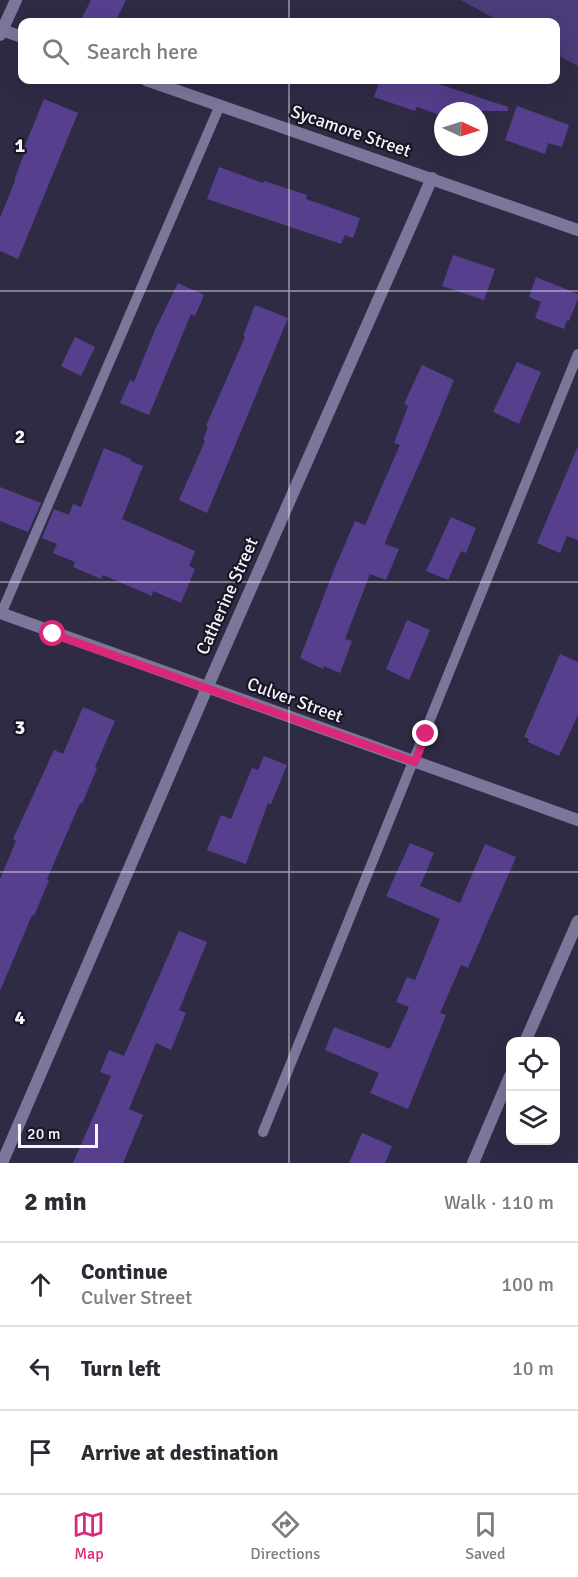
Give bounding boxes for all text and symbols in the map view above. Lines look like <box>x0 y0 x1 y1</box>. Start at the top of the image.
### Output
search box <box>18 18 560 84</box>
icon: search <box>39 35 72 68</box>
text: Search here <box>87 38 198 65</box>
street label: Sycamore Street <box>288 100 414 162</box>
north arrow <box>434 102 488 156</box>
text: 1 <box>15 133 26 158</box>
text: 2 <box>15 424 25 449</box>
street label: Catherine Street <box>191 534 263 658</box>
route start <box>39 620 65 646</box>
street label: Culver Street <box>244 673 346 727</box>
text: 3 <box>15 715 25 740</box>
route end <box>412 720 438 746</box>
text: 4 <box>15 1005 26 1030</box>
map controls <box>506 1037 560 1145</box>
button: locate <box>506 1037 560 1091</box>
button: layers <box>506 1091 560 1145</box>
scale bar <box>18 1121 98 1148</box>
text: 20 m <box>27 1124 61 1144</box>
text: 2 min <box>24 1186 87 1218</box>
text: Walk · 110 m <box>444 1190 554 1215</box>
text: Continue <box>81 1258 168 1285</box>
icon: ahead <box>24 1268 57 1301</box>
text: 100 m <box>501 1272 554 1297</box>
text: Culver Street <box>81 1285 192 1310</box>
icon: left <box>24 1352 57 1385</box>
text: Turn left <box>81 1355 161 1382</box>
text: 10 m <box>512 1356 554 1381</box>
icon: arrive <box>24 1436 57 1469</box>
text: Arrive at destination <box>81 1439 278 1466</box>
tab: Map <box>72 1508 105 1564</box>
tab: Directions <box>250 1508 320 1564</box>
tab: Saved <box>465 1508 506 1564</box>

